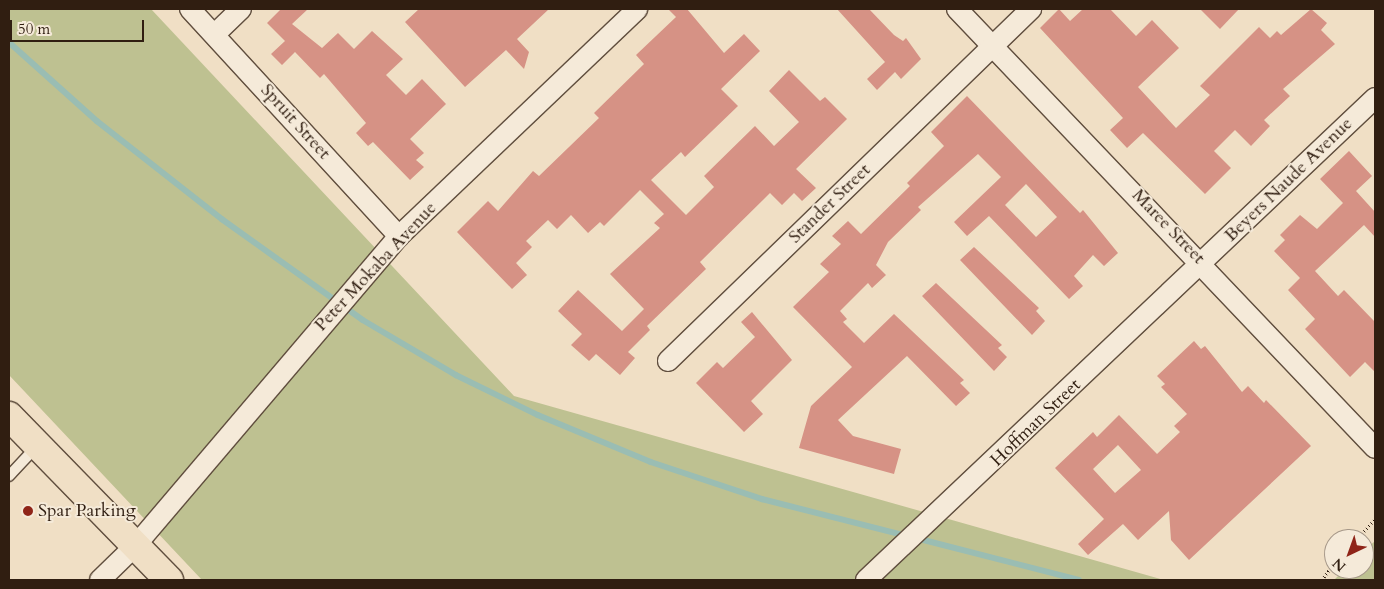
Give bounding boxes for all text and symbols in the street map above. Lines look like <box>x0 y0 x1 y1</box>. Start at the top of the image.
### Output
scale bar <box>12 10 146 42</box>
text: 50 m <box>18 19 50 39</box>
street label: Spruit Street <box>256 80 334 164</box>
street label: Beyers Naude Avenue <box>1221 113 1357 247</box>
street label: Stander Street <box>785 160 875 248</box>
street label: Maree Street <box>1127 185 1209 269</box>
street label: Peter Mokaba Avenue <box>311 198 441 336</box>
street label: Hoffman Street <box>986 375 1086 471</box>
place label: Spar Parking <box>38 500 136 522</box>
marker: Spar Parking <box>22 505 34 517</box>
north arrow <box>1324 529 1374 579</box>
text: N <box>1328 554 1350 576</box>

